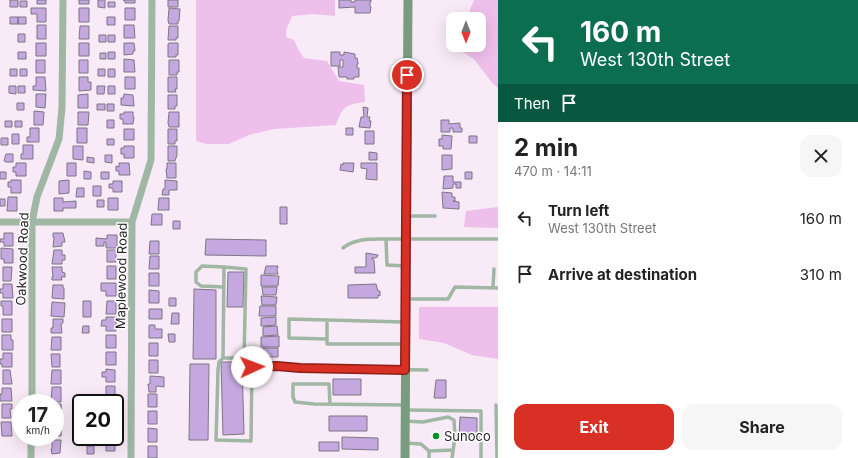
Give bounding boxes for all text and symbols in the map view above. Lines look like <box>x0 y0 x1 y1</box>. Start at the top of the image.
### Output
north arrow <box>446 12 486 52</box>
map controls <box>446 12 486 52</box>
text: 160 m <box>580 15 661 49</box>
icon: left <box>514 16 566 68</box>
text: West 130th Street <box>580 49 730 70</box>
pin <box>390 58 424 92</box>
icon: arrive <box>396 64 418 86</box>
icon: arrive <box>558 92 580 114</box>
text: Then <box>514 94 550 113</box>
text: 2 min <box>514 133 578 162</box>
button: close <box>800 135 842 177</box>
text: 470 m · 14:11 <box>514 163 592 179</box>
text: Turn left <box>548 201 609 220</box>
icon: left <box>514 207 536 229</box>
text: 160 m <box>800 209 842 228</box>
street label: Oakwood Road <box>12 212 32 306</box>
text: West 130th Street <box>548 220 657 236</box>
street label: Maplewood Road <box>112 223 130 329</box>
icon: arrive <box>514 263 536 285</box>
text: Arrive at destination <box>548 265 697 284</box>
text: 310 m <box>800 265 842 284</box>
position arrow <box>231 346 273 388</box>
speed limit sign: 20 <box>72 394 124 446</box>
text: 17 <box>28 403 48 427</box>
button: Exit <box>514 404 674 450</box>
button: Share <box>682 404 842 450</box>
text: km/h <box>26 424 50 436</box>
place label: Sunoco <box>444 428 491 444</box>
marker: Sunoco <box>431 431 441 441</box>

